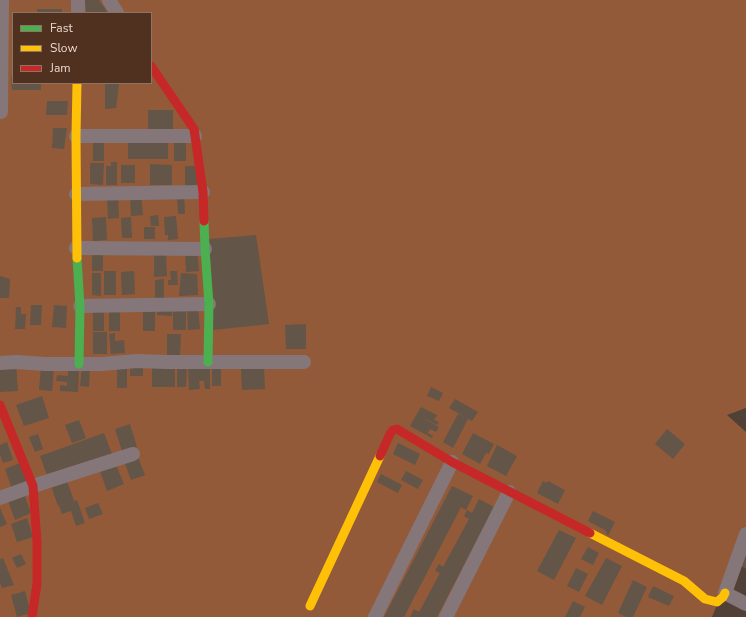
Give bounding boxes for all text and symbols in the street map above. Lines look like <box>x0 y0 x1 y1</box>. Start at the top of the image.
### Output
legend <box>12 12 152 84</box>
text: Fast <box>50 20 73 36</box>
text: Slow <box>50 40 78 56</box>
text: Jam <box>50 60 71 76</box>

